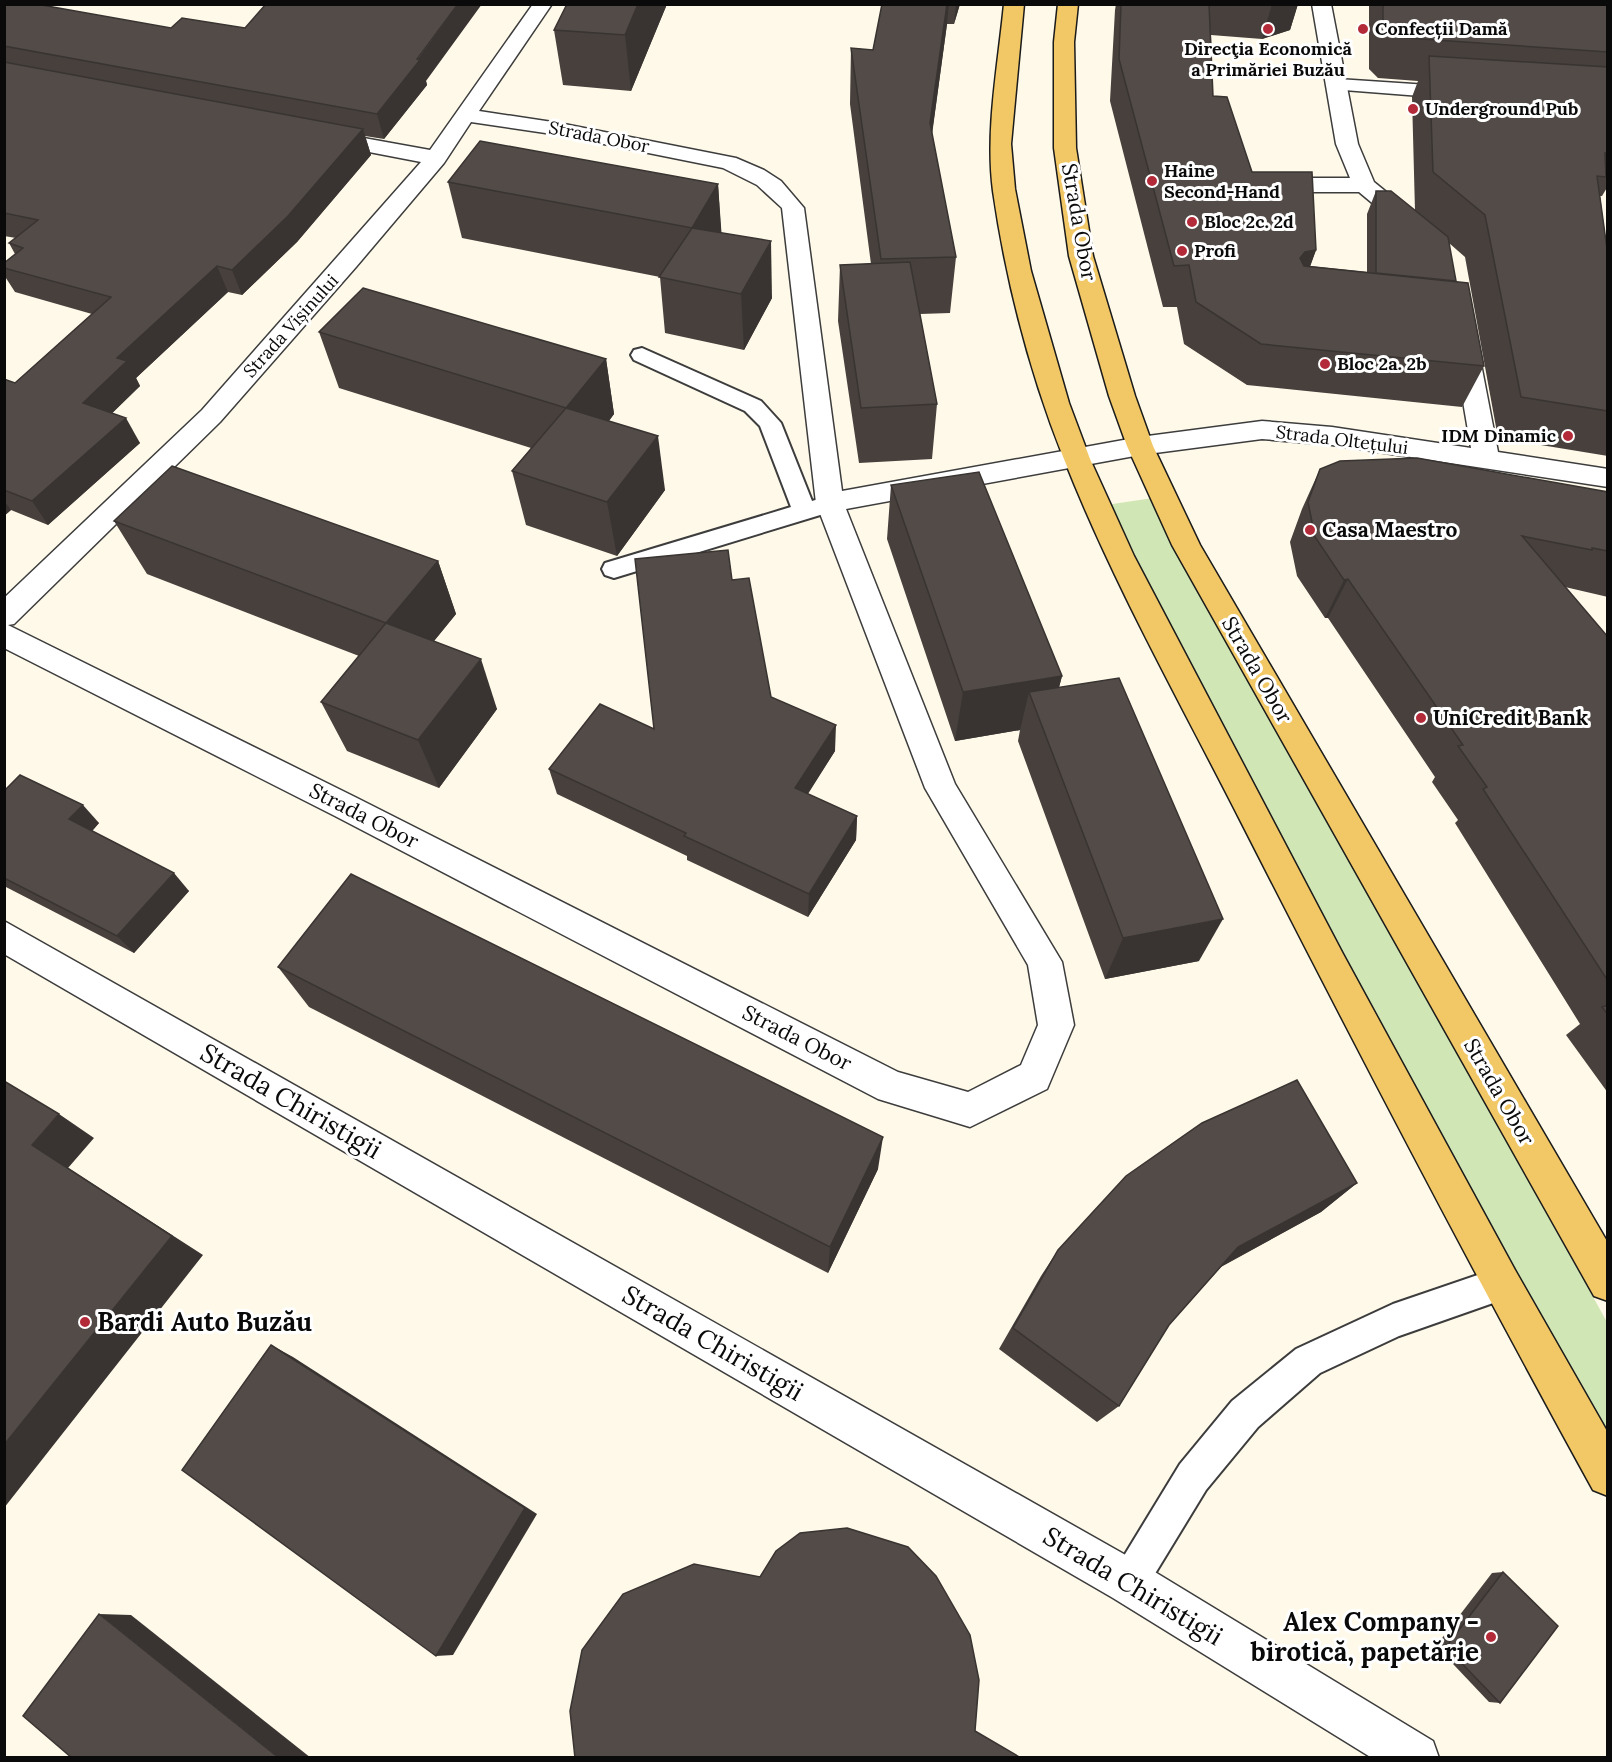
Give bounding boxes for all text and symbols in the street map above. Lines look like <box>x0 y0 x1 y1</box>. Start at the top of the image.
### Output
place label: Confecții Damă <box>1375 17 1508 40</box>
marker: Direcţia Economică a Primăriei Buzău <box>1261 22 1275 36</box>
marker: Confecții Damă <box>1356 22 1370 36</box>
place label: Direcţia Economică a Primăriei Buzău <box>1184 37 1353 81</box>
place label: Underground Pub <box>1425 97 1578 120</box>
marker: Underground Pub <box>1406 102 1420 116</box>
street label: Strada Obor <box>547 115 652 158</box>
place label: Haine Second-Hand <box>1164 159 1280 203</box>
street label: Strada Obor <box>1056 161 1103 283</box>
marker: Haine Second-Hand <box>1145 174 1159 188</box>
place label: Bloc 2c. 2d <box>1204 210 1294 233</box>
marker: Bloc 2c. 2d <box>1185 215 1199 229</box>
place label: Profi <box>1194 239 1236 262</box>
marker: Profi <box>1175 244 1189 258</box>
street label: Strada Vișinului <box>238 269 343 382</box>
place label: Bloc 2a. 2b <box>1337 352 1426 375</box>
marker: Bloc 2a. 2b <box>1318 357 1332 371</box>
street label: Strada Oltețului <box>1275 420 1409 459</box>
place label: IDM Dinamic <box>1441 424 1557 447</box>
marker: IDM Dinamic <box>1561 429 1575 443</box>
place label: Casa Maestro <box>1322 516 1457 543</box>
marker: Casa Maestro <box>1303 523 1317 537</box>
street label: Strada Obor <box>1216 611 1299 728</box>
place label: UniCredit Bank <box>1433 704 1589 731</box>
marker: UniCredit Bank <box>1414 711 1428 725</box>
street label: Strada Obor <box>305 777 423 855</box>
street label: Strada Obor <box>738 999 856 1077</box>
street label: Strada Obor <box>1458 1033 1541 1150</box>
street label: Strada Chiristigii <box>195 1035 388 1166</box>
street label: Strada Chiristigii <box>617 1277 810 1408</box>
place label: Bardi Auto Buzău <box>97 1305 312 1338</box>
marker: Bardi Auto Buzău <box>78 1315 92 1329</box>
street label: Strada Chiristigii <box>1037 1519 1229 1652</box>
place label: Alex Company - birotică, papetărie <box>1250 1605 1479 1668</box>
marker: Alex Company - birotică, papetărie <box>1484 1630 1498 1644</box>

